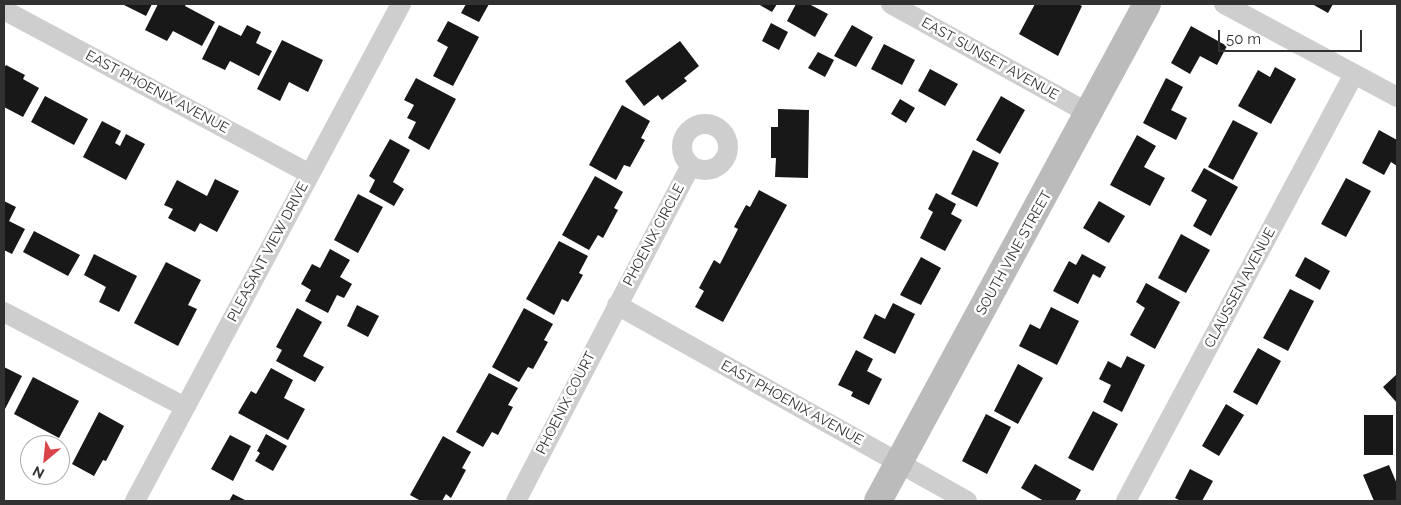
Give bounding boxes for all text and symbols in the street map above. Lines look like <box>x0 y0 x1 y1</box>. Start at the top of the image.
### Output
street label: EAST SUNSET AVENUE <box>919 14 1061 104</box>
scale bar <box>1221 20 1365 52</box>
text: 50 m <box>1226 30 1261 48</box>
street label: EAST PHOENIX AVENUE <box>83 47 231 137</box>
street label: PLEASANT VIEW DRIVE <box>224 179 312 325</box>
street label: PHOENIX CIRCLE <box>620 181 688 289</box>
street label: SOUTH VINE STREET <box>973 188 1055 318</box>
street label: CLAUSSEN AVENUE <box>1201 225 1279 351</box>
street label: PHOENIX COURT <box>533 349 599 457</box>
street label: EAST PHOENIX AVENUE <box>718 357 866 449</box>
north arrow <box>20 435 70 485</box>
text: N <box>30 463 47 482</box>

